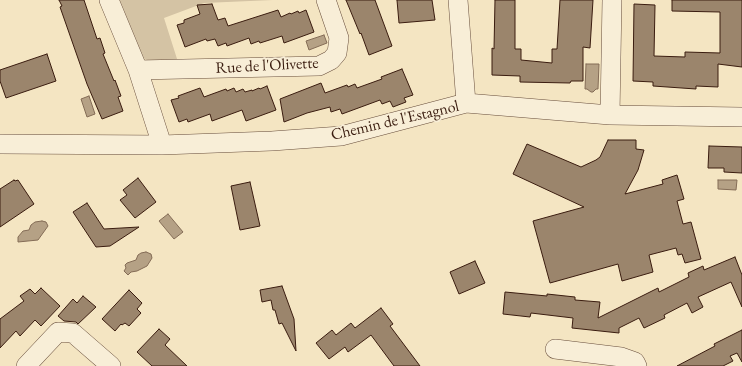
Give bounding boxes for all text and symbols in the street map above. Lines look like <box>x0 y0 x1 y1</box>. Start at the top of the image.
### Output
street label: Rue de l'Olivette <box>215 54 319 78</box>
street label: Chemin de l'Estagnol <box>329 97 461 145</box>

